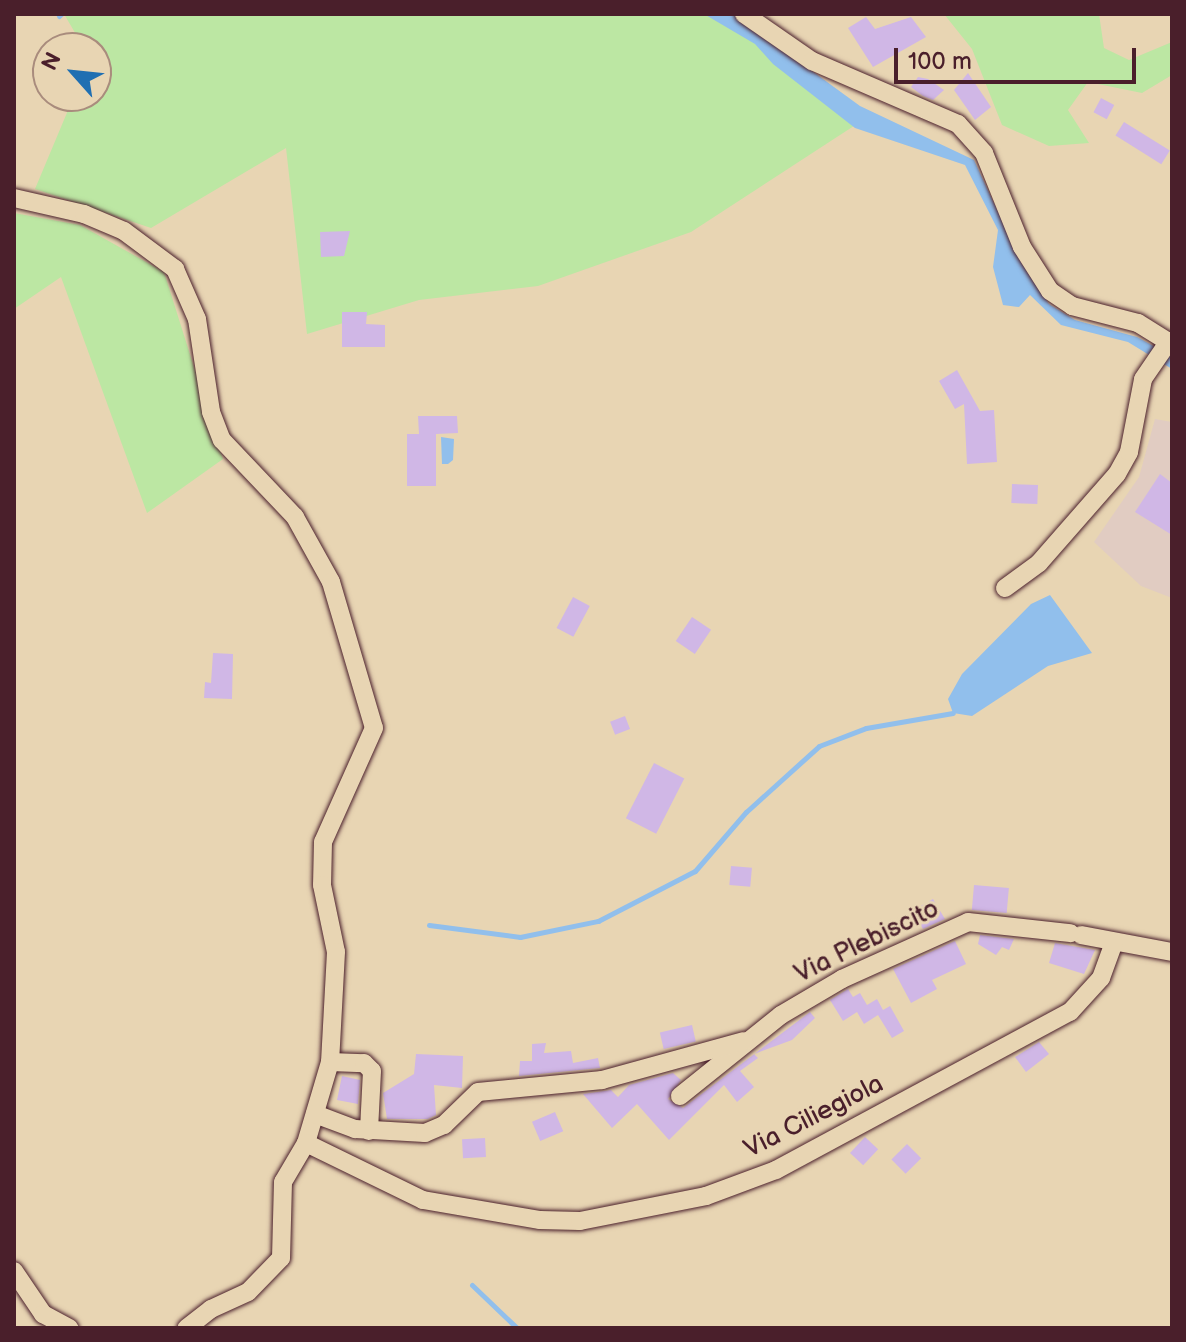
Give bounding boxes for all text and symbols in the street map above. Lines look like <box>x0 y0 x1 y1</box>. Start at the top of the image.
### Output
north arrow <box>32 32 112 112</box>
scale bar <box>898 32 1140 82</box>
text: 100 m <box>908 47 972 76</box>
text: N <box>36 48 68 75</box>
street label: Via Plebiscito <box>790 894 944 990</box>
street label: Via Ciliegiola <box>739 1069 889 1165</box>

